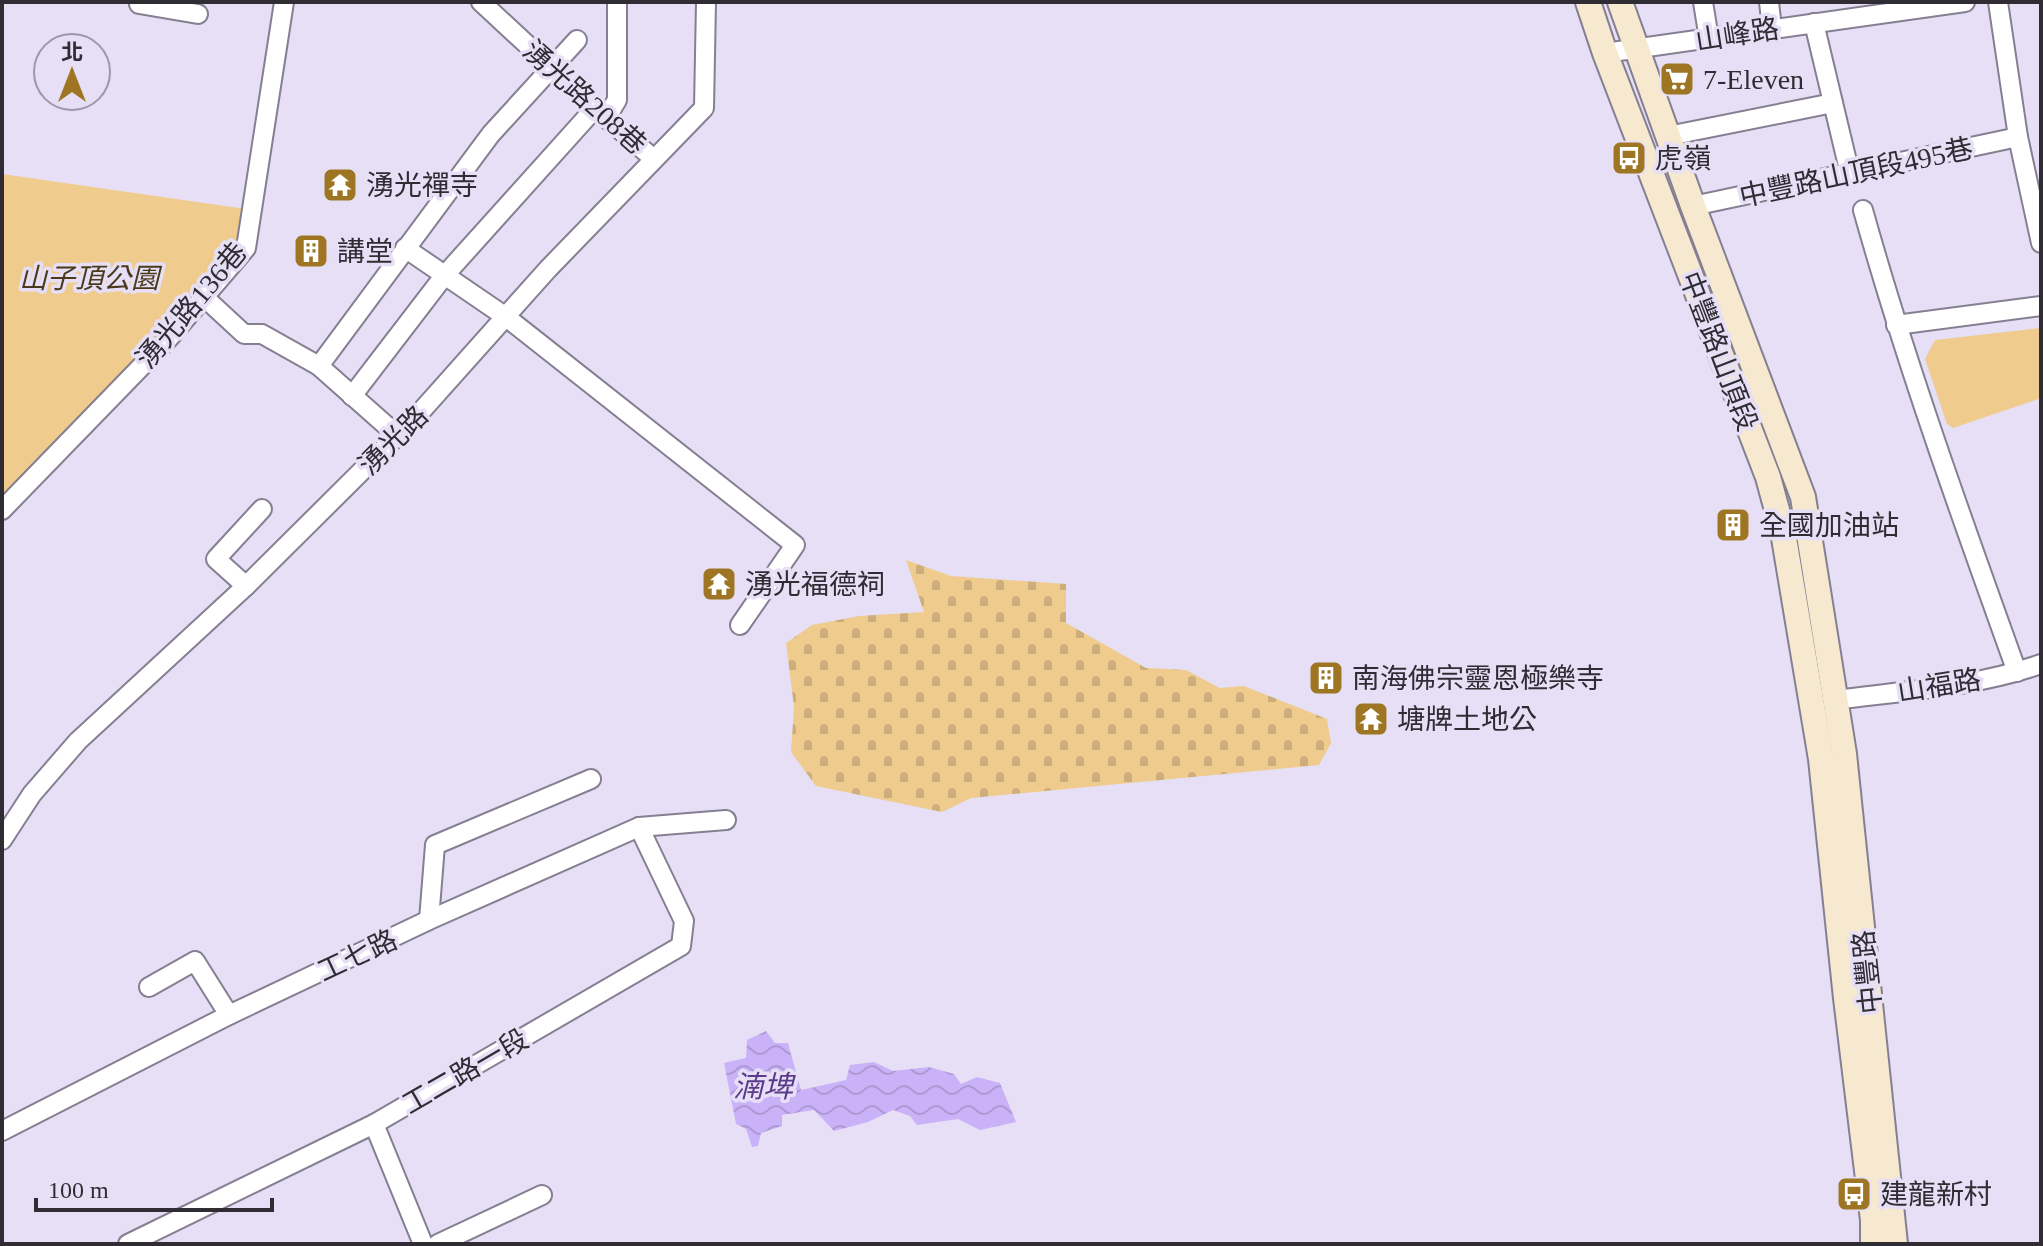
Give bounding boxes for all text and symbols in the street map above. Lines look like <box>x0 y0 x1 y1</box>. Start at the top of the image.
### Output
street label: 山峰路 <box>1693 13 1781 56</box>
north arrow <box>32 32 112 112</box>
street label: 湧光路208巷 <box>517 34 652 160</box>
text: 北 <box>61 40 83 65</box>
supermarket icon: 7-Eleven <box>1658 60 1696 98</box>
place label: 7-Eleven <box>1703 64 1804 95</box>
street label: 中豐路山頂段495巷 <box>1736 133 1976 212</box>
bus stop icon: 虎嶺 <box>1610 139 1648 177</box>
place label: 虎嶺 <box>1655 143 1711 174</box>
temple icon: 湧光禪寺 <box>321 166 359 204</box>
place label: 湧光禪寺 <box>366 170 478 201</box>
building icon: 講堂 <box>292 232 330 270</box>
street label: 湧光路136巷 <box>130 236 253 374</box>
place label: 講堂 <box>337 236 393 267</box>
park label: 山子頂公園 <box>19 263 163 294</box>
street label: 中豐路山頂段 <box>1674 267 1763 435</box>
street label: 湧光路 <box>353 400 434 481</box>
building icon: 全國加油站 <box>1714 506 1752 544</box>
place label: 全國加油站 <box>1759 510 1899 541</box>
temple icon: 湧光福德祠 <box>700 565 738 603</box>
place label: 湧光福德祠 <box>745 569 885 600</box>
building icon: 南海佛宗靈恩極樂寺 <box>1307 659 1345 697</box>
place label: 南海佛宗靈恩極樂寺 <box>1352 663 1604 694</box>
street label: 山福路 <box>1895 664 1983 707</box>
temple icon: 塘牌土地公 <box>1352 700 1390 738</box>
place label: 塘牌土地公 <box>1397 704 1537 735</box>
street label: 工七路 <box>313 924 402 987</box>
street label: 中豐路 <box>1848 929 1887 1015</box>
street label: 工二路一段 <box>397 1023 534 1120</box>
water label: 湳埤 <box>733 1070 796 1103</box>
scale bar <box>36 1162 272 1212</box>
bus stop icon: 建龍新村 <box>1835 1175 1873 1213</box>
text: 100 m <box>48 1177 109 1203</box>
place label: 建龍新村 <box>1880 1179 1992 1210</box>

